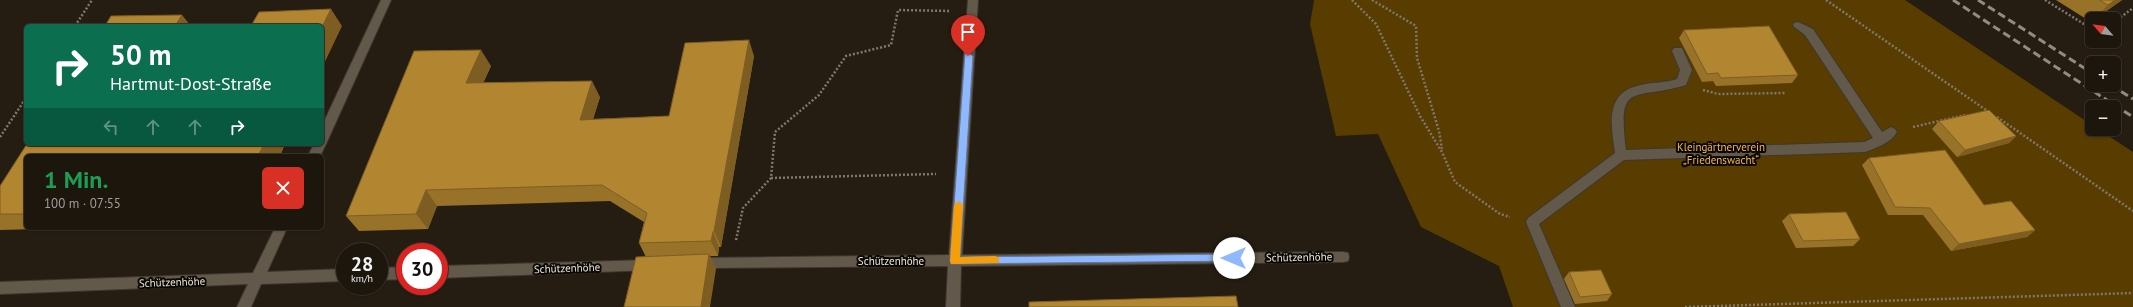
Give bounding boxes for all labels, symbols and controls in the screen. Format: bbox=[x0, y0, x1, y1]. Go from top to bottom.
north arrow bbox=[2085, 12, 2121, 48]
map controls bbox=[2085, 12, 2121, 136]
pin bbox=[951, 15, 985, 56]
icon: arrive bbox=[957, 21, 979, 43]
text: 50 m bbox=[110, 36, 171, 73]
icon: right bbox=[44, 40, 96, 92]
button: + bbox=[2085, 56, 2121, 92]
text: Hartmut-Dost-Straße bbox=[110, 72, 272, 95]
button: − bbox=[2085, 100, 2121, 136]
icon: left bbox=[100, 116, 122, 138]
icon: ahead bbox=[142, 116, 164, 138]
icon: ahead bbox=[184, 116, 206, 138]
icon: right bbox=[226, 116, 248, 138]
park label: Kleingärtnerverein „Friedenswacht“ bbox=[1677, 140, 1765, 167]
text: 1 Min. bbox=[44, 164, 108, 195]
button: close bbox=[262, 167, 304, 209]
text: 100 m · 07:55 bbox=[44, 195, 121, 212]
position arrow bbox=[1213, 237, 1255, 279]
speed limit sign: 30 bbox=[396, 243, 448, 295]
street label: Schützenhöhe bbox=[1266, 249, 1333, 265]
text: 28 bbox=[351, 251, 373, 277]
street label: Schützenhöhe bbox=[858, 254, 925, 268]
street label: Schützenhöhe bbox=[534, 260, 601, 276]
text: km/h bbox=[351, 272, 373, 285]
street label: Schützenhöhe bbox=[139, 274, 206, 290]

